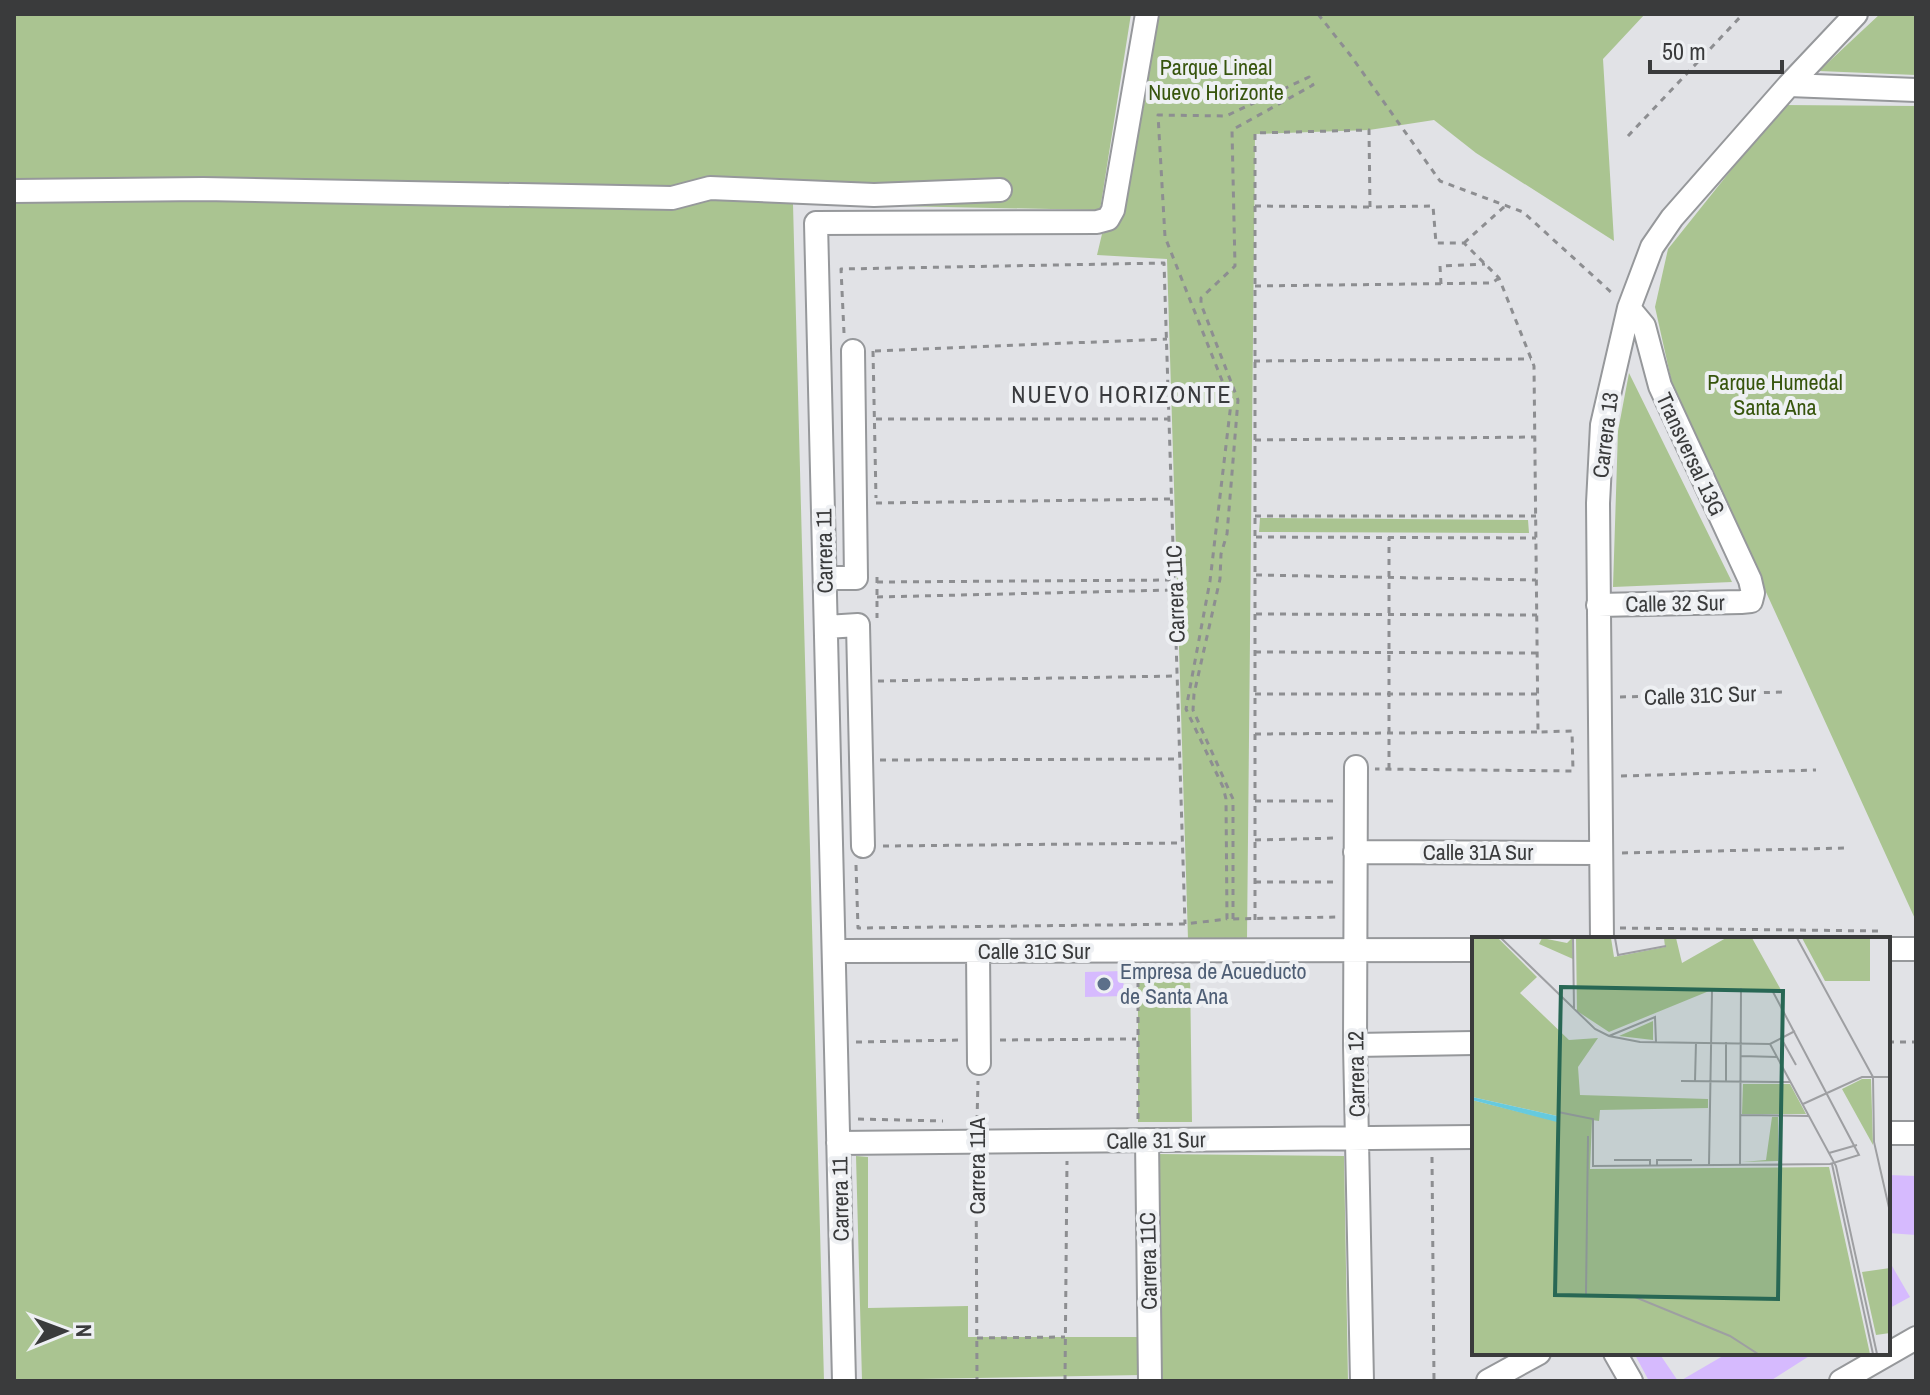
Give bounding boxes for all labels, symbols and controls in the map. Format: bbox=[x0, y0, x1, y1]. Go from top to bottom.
scale bar bbox=[1650, 24, 1782, 74]
text: 50 m bbox=[1662, 35, 1706, 67]
park label: Parque Lineal Nuevo Horizonte bbox=[1148, 52, 1284, 107]
park label: Parque Humedal Santa Ana bbox=[1707, 367, 1843, 422]
district label: NUEVO HORIZONTE bbox=[1011, 378, 1233, 410]
street label: Transversal 13G bbox=[1649, 388, 1733, 520]
street label: Carrera 13 bbox=[1585, 390, 1625, 480]
street label: Carrera 11 bbox=[808, 508, 840, 594]
street label: Carrera 11C bbox=[1158, 545, 1192, 643]
street label: Calle 32 Sur bbox=[1625, 587, 1725, 619]
street label: Calle 31C Sur bbox=[1643, 678, 1757, 712]
street label: Calle 31A Sur bbox=[1423, 837, 1533, 867]
street label: Calle 31C Sur bbox=[978, 936, 1090, 966]
inset map bbox=[1472, 937, 1890, 1355]
place label: Empresa de Acueducto de Santa Ana bbox=[1120, 956, 1307, 1011]
marker: Empresa de Acueducto de Santa Ana bbox=[1095, 975, 1113, 993]
street label: Carrera 12 bbox=[1340, 1031, 1372, 1117]
street label: Carrera 11A bbox=[962, 1117, 992, 1214]
street label: Calle 31 Sur bbox=[1106, 1124, 1206, 1156]
street label: Carrera 11 bbox=[824, 1156, 856, 1242]
street label: Carrera 11C bbox=[1132, 1212, 1164, 1310]
north arrow bbox=[24, 1291, 104, 1371]
text: N bbox=[69, 1324, 99, 1337]

